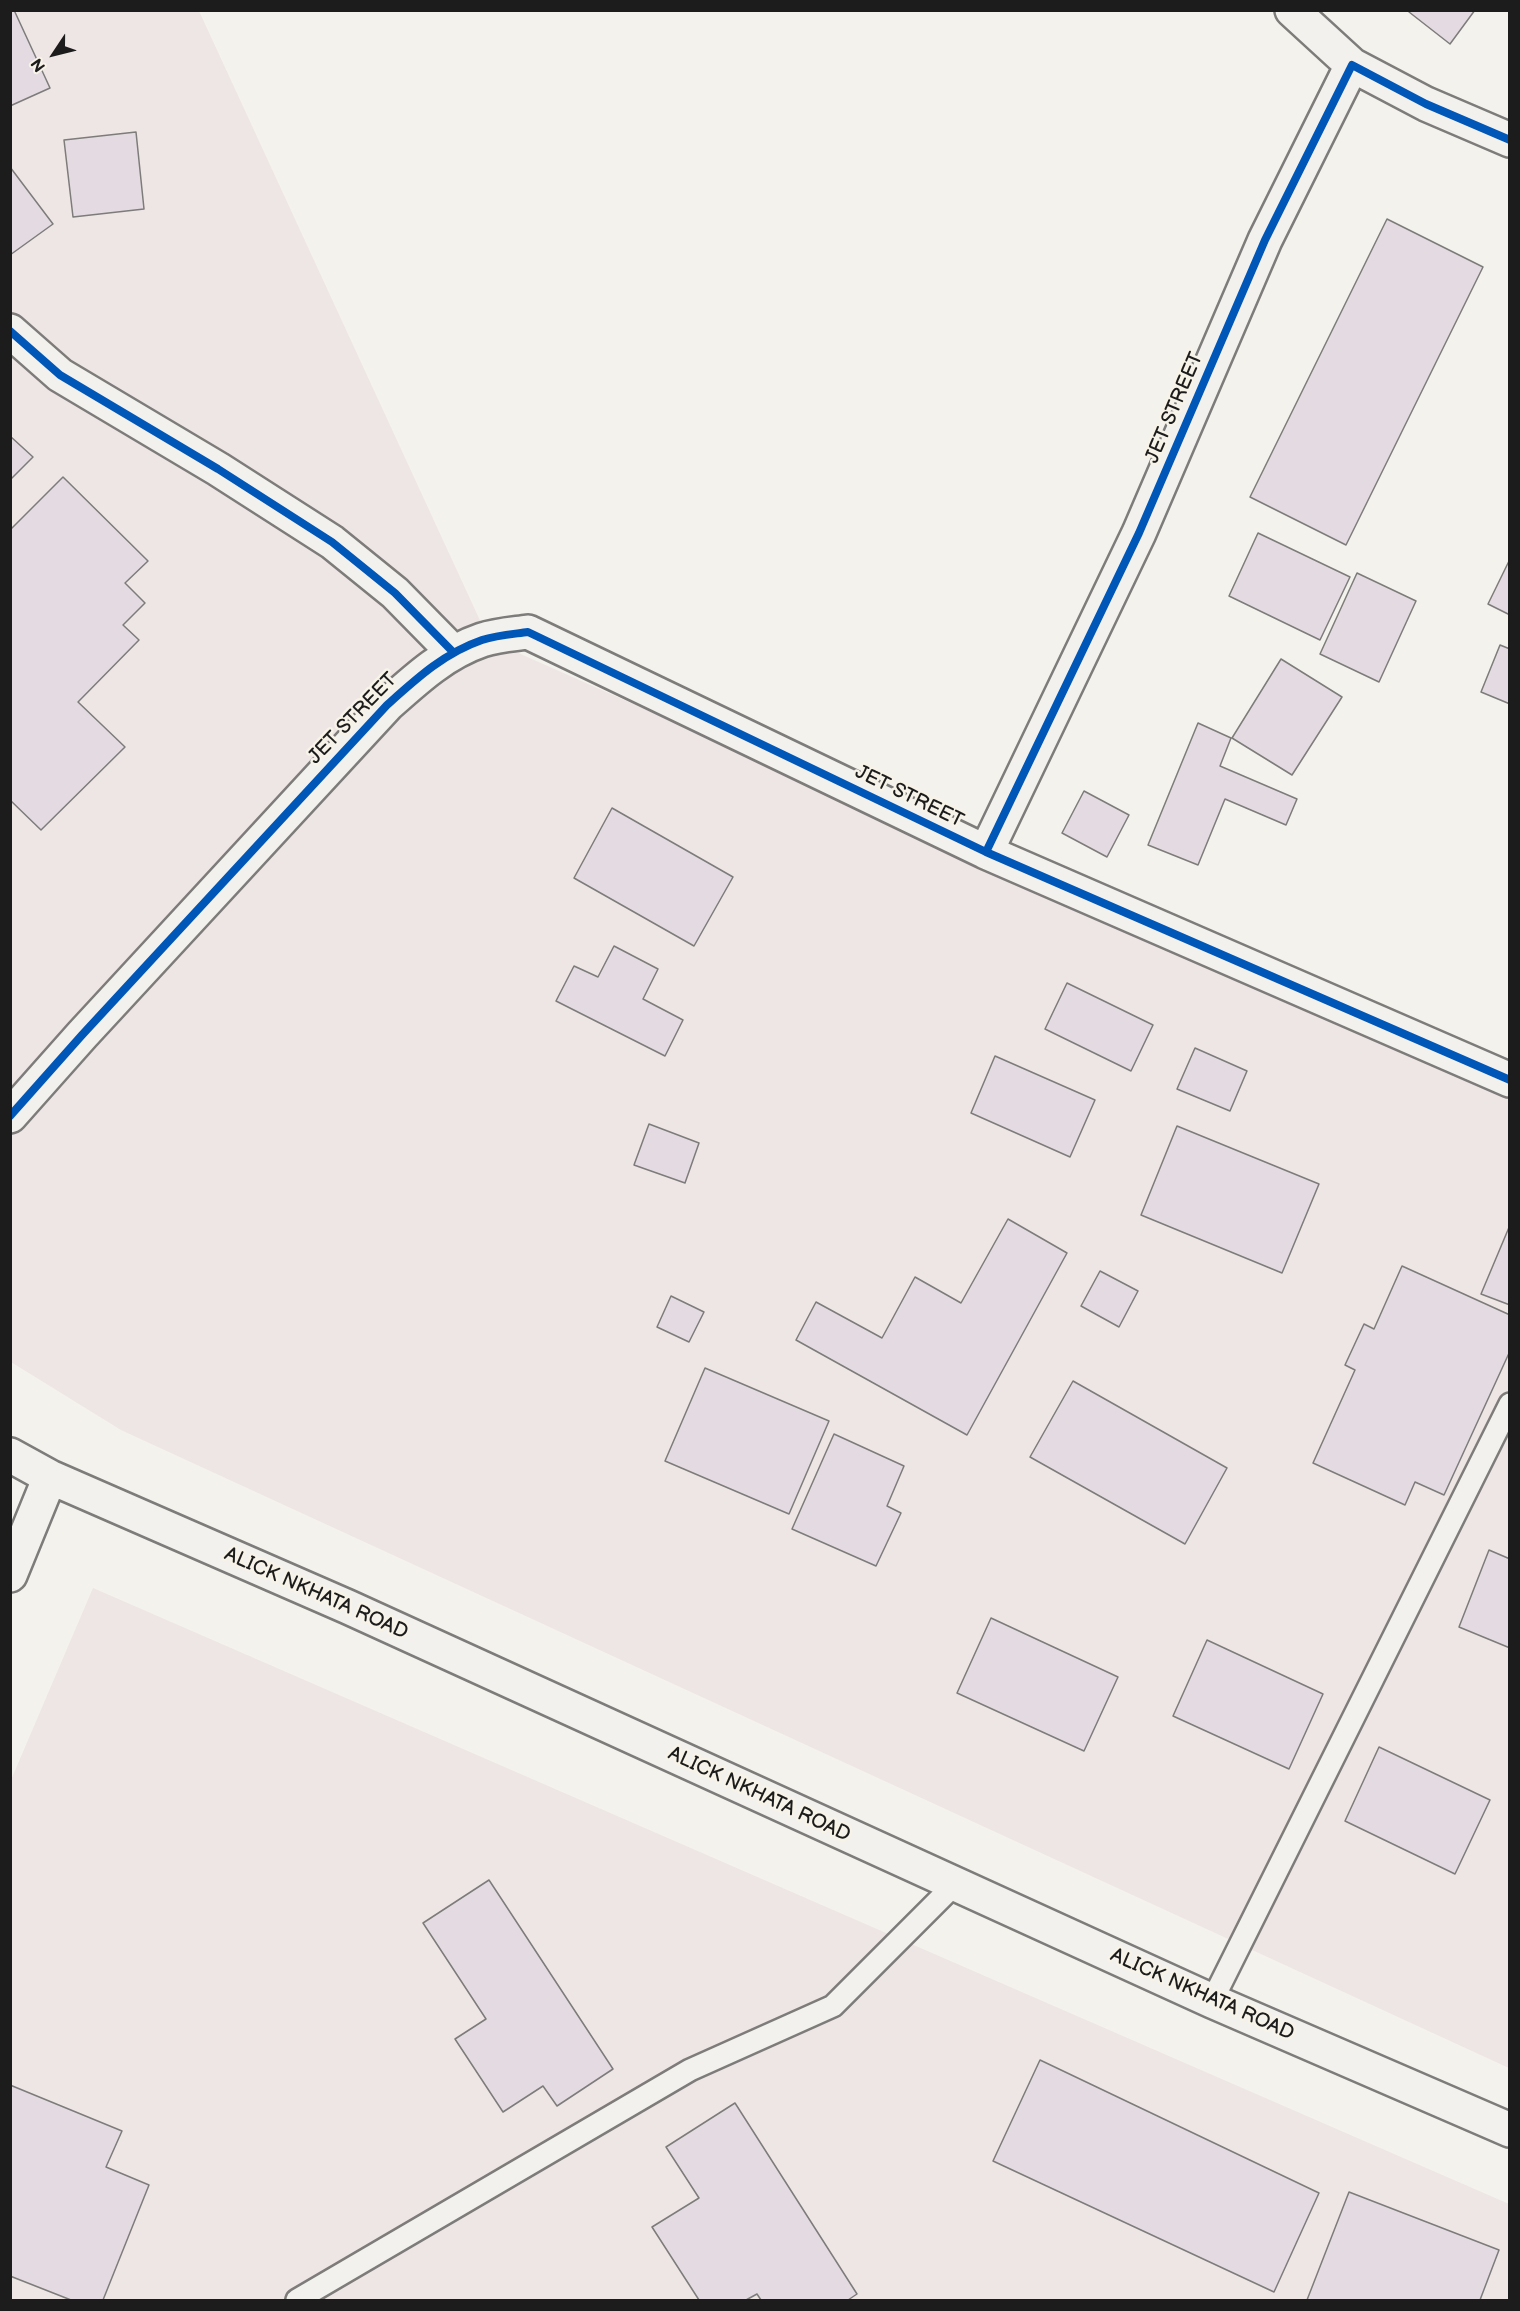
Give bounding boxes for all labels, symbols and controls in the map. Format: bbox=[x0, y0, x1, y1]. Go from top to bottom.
north arrow bbox=[24, 24, 84, 84]
text: N bbox=[28, 54, 50, 75]
street label: JET STREET bbox=[1141, 349, 1209, 467]
street label: JET STREET bbox=[303, 668, 403, 770]
street label: JET STREET bbox=[851, 760, 967, 834]
street label: ALICK NKHATA ROAD bbox=[220, 1543, 412, 1645]
street label: ALICK NKHATA ROAD bbox=[664, 1742, 854, 1848]
street label: ALICK NKHATA ROAD bbox=[1106, 1944, 1298, 2046]

